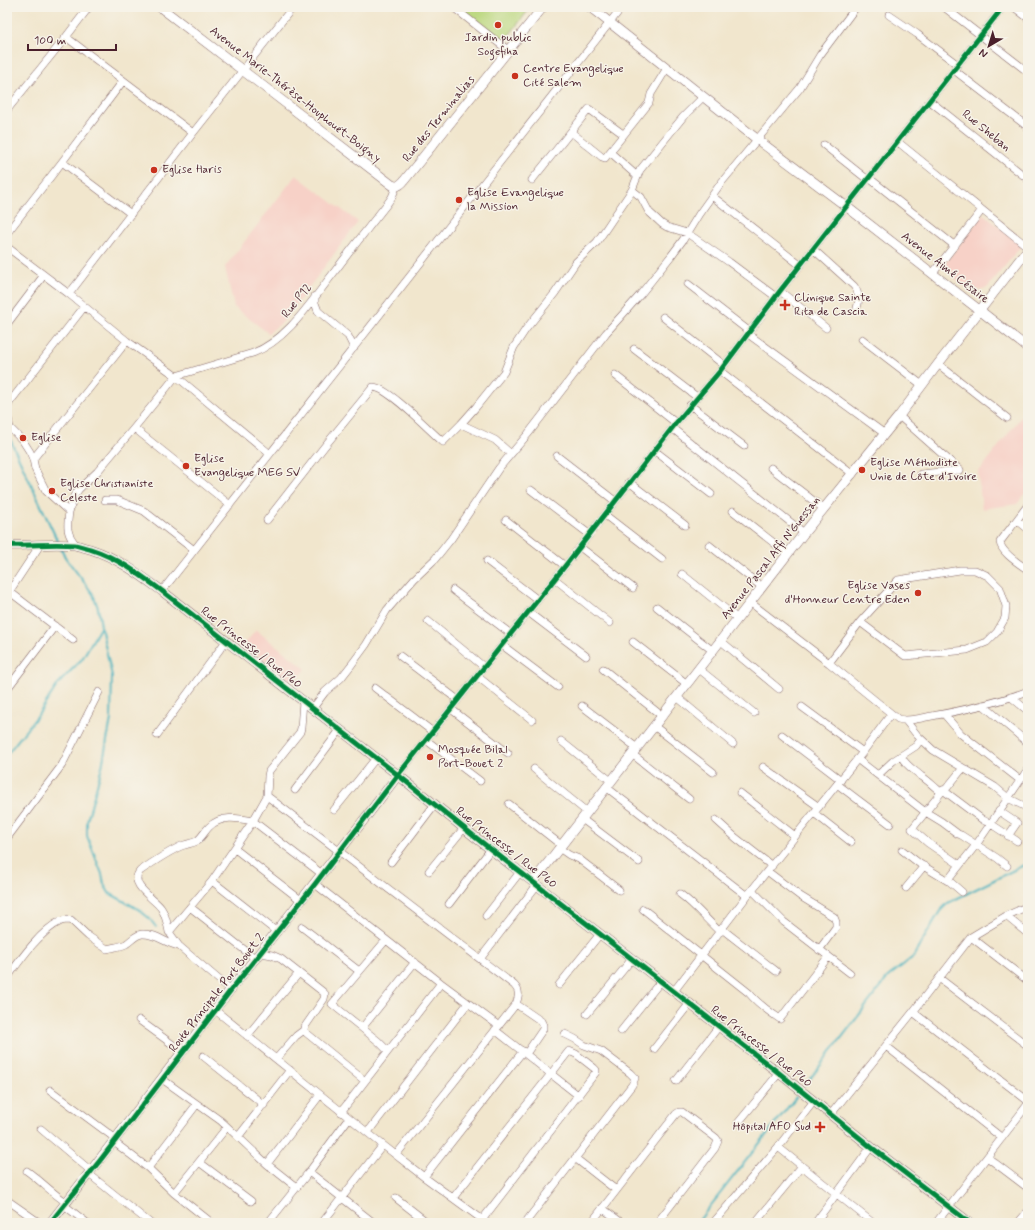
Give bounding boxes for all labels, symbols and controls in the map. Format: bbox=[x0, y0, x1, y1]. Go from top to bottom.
marker: Jardin public Sogefiha bbox=[493, 20, 503, 30]
street label: Avenue Marie-Thérèse-Houphouët-Boigny bbox=[206, 23, 384, 168]
scale bar bbox=[28, 26, 116, 52]
north arrow bbox=[969, 26, 1009, 66]
place label: Jardin public Sogefiha bbox=[465, 30, 532, 61]
text: 100 m bbox=[34, 33, 66, 49]
text: N bbox=[976, 45, 991, 61]
place label: Centre Evangelique Cité Salem bbox=[523, 61, 624, 91]
marker: Centre Evangelique Cité Salem bbox=[510, 71, 520, 81]
street label: Rue des Terminalias bbox=[399, 72, 479, 166]
street label: Rue Sheban bbox=[958, 106, 1014, 156]
place label: Eglise Haris bbox=[162, 162, 222, 178]
marker: Eglise Haris bbox=[149, 165, 159, 175]
place label: Eglise Evangelique la Mission bbox=[467, 185, 564, 215]
marker: Eglise Evangelique la Mission bbox=[454, 195, 464, 205]
street label: Avenue Aimé Césaire bbox=[898, 229, 993, 308]
street label: Rue P12 bbox=[278, 280, 316, 322]
place label: Clinique Sainte Rita de Cascia bbox=[794, 290, 872, 320]
marker: Clinique Sainte Rita de Cascia bbox=[779, 299, 791, 311]
place label: Eglise bbox=[31, 430, 62, 446]
marker: Eglise bbox=[18, 433, 28, 443]
place label: Eglise Evangelique MEG SV bbox=[194, 451, 301, 481]
place label: Eglise Méthodiste Unie de Côte d'Ivoire bbox=[870, 455, 977, 485]
marker: Eglise Evangelique MEG SV bbox=[181, 461, 191, 471]
marker: Eglise Méthodiste Unie de Côte d'Ivoire bbox=[857, 465, 867, 475]
place label: Eglise Christianiste Celeste bbox=[60, 476, 153, 506]
marker: Eglise Christianiste Celeste bbox=[47, 486, 57, 496]
street label: Avenue Pascal Affi N'Guessan bbox=[718, 493, 824, 623]
place label: Eglise Vases d'Honneur Centre Eden bbox=[785, 578, 911, 608]
marker: Eglise Vases d'Honneur Centre Eden bbox=[913, 588, 923, 598]
street label: Rue Princesse / Rue P60 bbox=[197, 603, 305, 693]
place label: Mosquée Bilal Port-Bouet 2 bbox=[438, 742, 507, 772]
marker: Mosquée Bilal Port-Bouet 2 bbox=[425, 752, 435, 762]
street label: Rue Princesse / Rue P60 bbox=[452, 803, 560, 893]
street label: Route Principale Port Bouet 2 bbox=[166, 930, 269, 1056]
street label: Rue Princesse / Rue P60 bbox=[707, 1002, 815, 1092]
place label: Hôpital AFO Sud bbox=[733, 1119, 811, 1135]
marker: Hôpital AFO Sud bbox=[814, 1121, 826, 1133]

